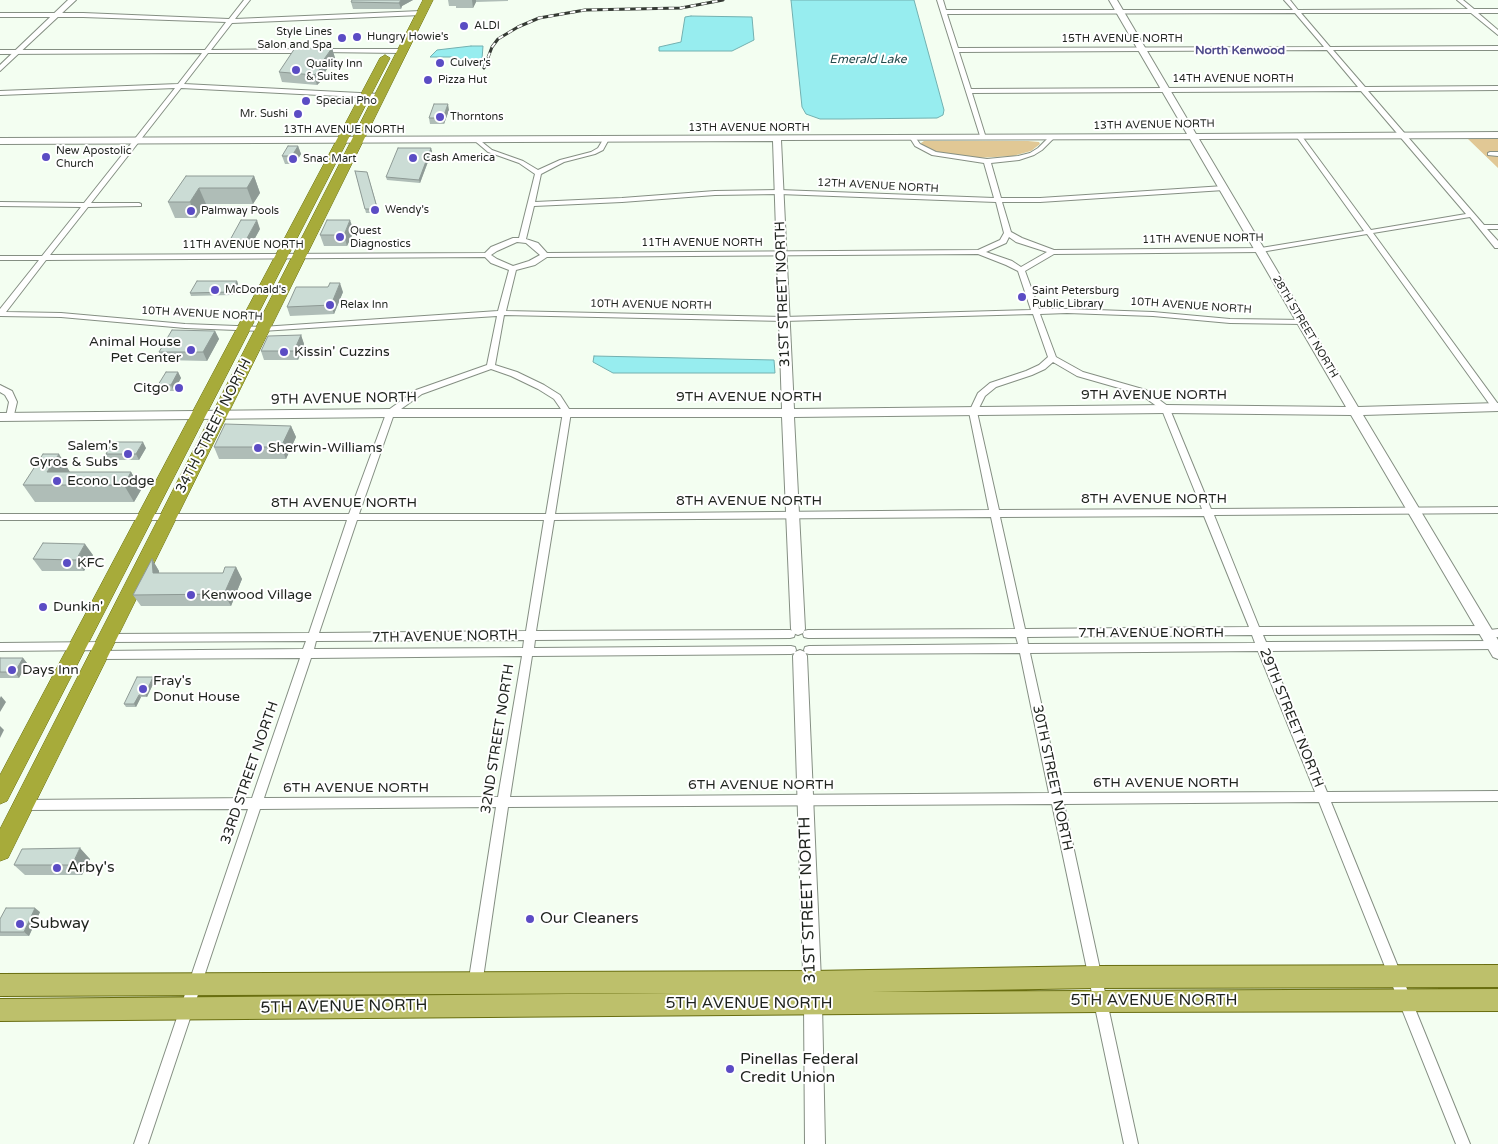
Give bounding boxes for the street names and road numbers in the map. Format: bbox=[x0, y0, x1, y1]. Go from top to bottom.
street label: 15TH AVENUE NORTH bbox=[1061, 32, 1183, 46]
street label: 14TH AVENUE NORTH bbox=[1172, 72, 1294, 86]
street label: 13TH AVENUE NORTH bbox=[1093, 117, 1215, 133]
street label: 13TH AVENUE NORTH bbox=[688, 121, 810, 135]
street label: 13TH AVENUE NORTH bbox=[283, 123, 405, 137]
street label: 12TH AVENUE NORTH bbox=[817, 176, 939, 196]
street label: 31ST STREET NORTH bbox=[772, 221, 794, 367]
street label: 11TH AVENUE NORTH bbox=[1142, 231, 1264, 247]
street label: 11TH AVENUE NORTH bbox=[641, 236, 763, 250]
street label: 11TH AVENUE NORTH bbox=[182, 238, 304, 252]
street label: 28TH STREET NORTH bbox=[1269, 274, 1341, 380]
street label: 10TH AVENUE NORTH bbox=[1130, 295, 1252, 317]
street label: 10TH AVENUE NORTH bbox=[590, 297, 712, 313]
street label: 10TH AVENUE NORTH bbox=[141, 304, 263, 324]
street label: 34TH STREET NORTH bbox=[173, 356, 255, 496]
street label: 9TH AVENUE NORTH bbox=[1081, 387, 1227, 403]
street label: 9TH AVENUE NORTH bbox=[271, 389, 417, 409]
street label: 9TH AVENUE NORTH bbox=[676, 389, 822, 405]
street label: 8TH AVENUE NORTH bbox=[1081, 491, 1227, 507]
street label: 8TH AVENUE NORTH bbox=[676, 493, 822, 509]
street label: 8TH AVENUE NORTH bbox=[271, 495, 417, 511]
street label: 7TH AVENUE NORTH bbox=[1078, 625, 1224, 641]
street label: 7TH AVENUE NORTH bbox=[372, 627, 518, 647]
street label: 29TH STREET NORTH bbox=[1255, 646, 1327, 790]
street label: 32ND STREET NORTH bbox=[478, 663, 518, 815]
street label: 33RD STREET NORTH bbox=[218, 699, 282, 847]
street label: 30TH STREET NORTH bbox=[1028, 704, 1076, 852]
street label: 6TH AVENUE NORTH bbox=[1093, 775, 1239, 791]
street label: 6TH AVENUE NORTH bbox=[688, 777, 834, 793]
street label: 6TH AVENUE NORTH bbox=[283, 780, 429, 796]
street label: 31ST STREET NORTH bbox=[795, 816, 821, 984]
street label: 5TH AVENUE NORTH bbox=[1071, 991, 1237, 1011]
street label: 5TH AVENUE NORTH bbox=[666, 994, 832, 1014]
street label: 5TH AVENUE NORTH bbox=[260, 996, 428, 1018]

